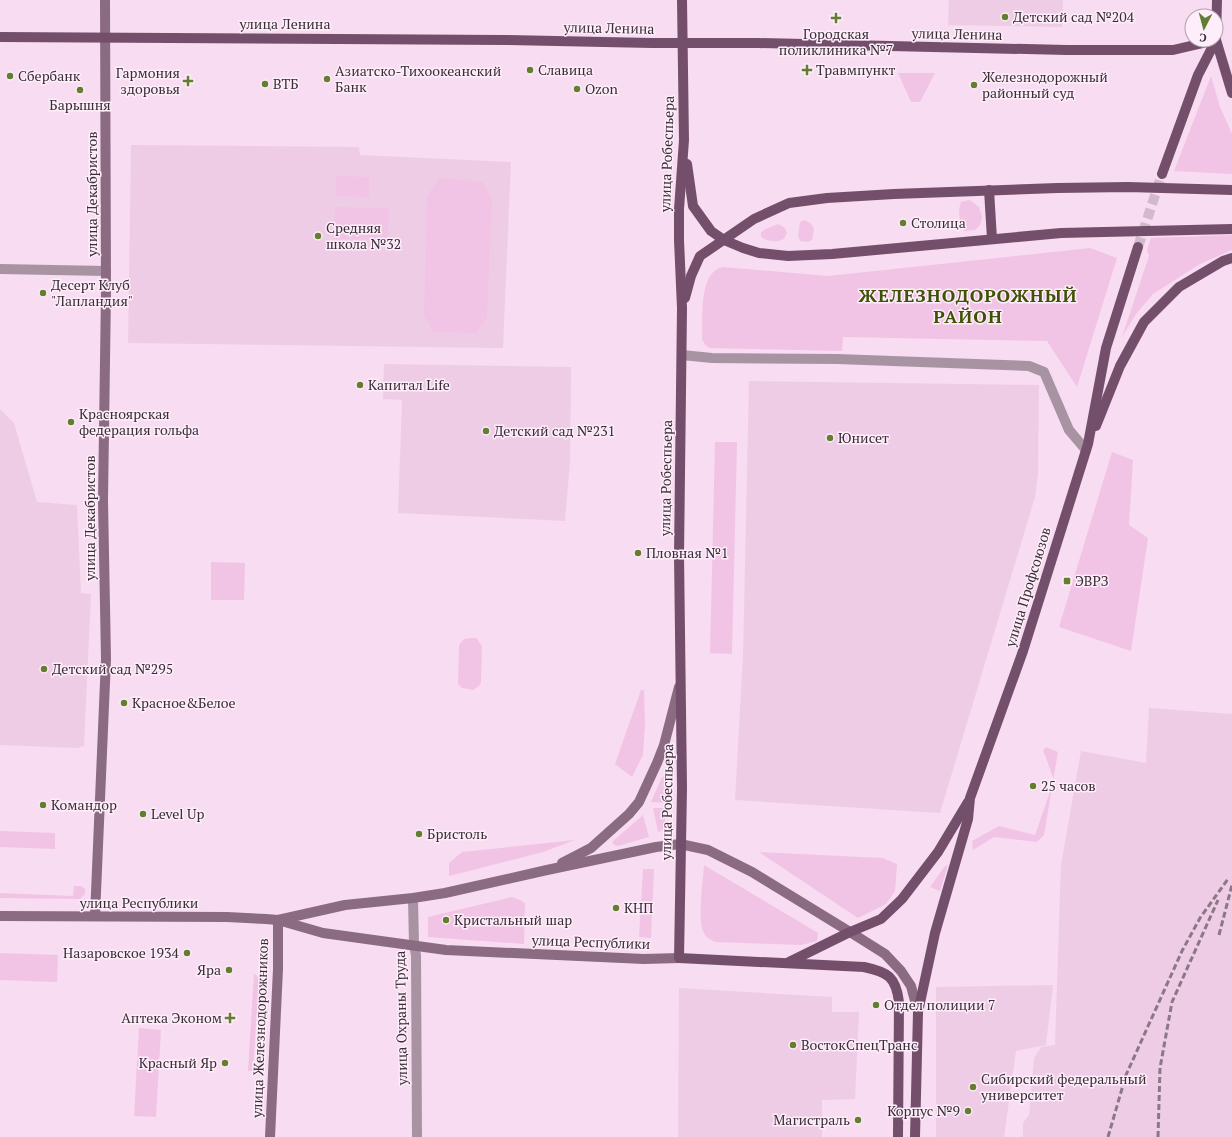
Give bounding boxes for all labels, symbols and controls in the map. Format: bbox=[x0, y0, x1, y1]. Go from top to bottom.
place label: Детский сад №204 bbox=[1013, 7, 1135, 26]
north arrow bbox=[1184, 8, 1224, 48]
marker: Городская поликлиника №7 bbox=[830, 12, 842, 24]
marker: Детский сад №204 bbox=[1000, 12, 1010, 22]
street label: улица Ленина bbox=[239, 14, 330, 33]
street label: улица Ленина bbox=[562, 17, 655, 38]
street label: улица Ленина bbox=[910, 23, 1003, 44]
place label: Городская поликлиника №7 bbox=[779, 24, 893, 59]
text: С bbox=[1199, 31, 1207, 45]
place label: Славица bbox=[538, 60, 593, 79]
place label: Травмпункт bbox=[816, 60, 896, 79]
place label: Азиатско-Тихоокеанский Банк bbox=[335, 61, 502, 96]
place label: Гармония здоровья bbox=[116, 63, 180, 98]
marker: Травмпункт bbox=[801, 64, 813, 76]
marker: Славица bbox=[525, 65, 535, 75]
place label: Сбербанк bbox=[18, 66, 81, 85]
place label: Железнодорожный районный суд bbox=[982, 67, 1108, 102]
marker: Сбербанк bbox=[5, 71, 15, 81]
place label: ВТБ bbox=[273, 74, 299, 93]
marker: Азиатско-Тихоокеанский Банк bbox=[322, 74, 332, 84]
marker: Гармония здоровья bbox=[183, 76, 193, 86]
marker: ВТБ bbox=[260, 79, 270, 89]
place label: Ozon bbox=[585, 79, 619, 98]
marker: Железнодорожный районный суд bbox=[969, 80, 979, 90]
marker: Ozon bbox=[572, 84, 582, 94]
marker: Барышня bbox=[75, 85, 85, 95]
place label: Барышня bbox=[49, 95, 111, 114]
street label: улица Робеспьера bbox=[655, 96, 678, 213]
street label: улица Декабристов bbox=[82, 131, 101, 258]
place label: Столица bbox=[911, 213, 966, 232]
place label: Средняя школа №32 bbox=[326, 218, 401, 253]
marker: Столица bbox=[898, 218, 908, 228]
marker: Средняя школа №32 bbox=[313, 231, 323, 241]
place label: Десерт Клуб "Лапландия" bbox=[51, 275, 133, 310]
district label: ЖЕЛЕЗНОДОРОЖНЫЙ РАЙОН bbox=[859, 283, 1077, 328]
marker: Десерт Клуб "Лапландия" bbox=[38, 288, 48, 298]
place label: Капитал Life bbox=[368, 375, 450, 394]
marker: Капитал Life bbox=[355, 380, 365, 390]
place label: Красноярская федерация гольфа bbox=[79, 404, 199, 439]
marker: Красноярская федерация гольфа bbox=[66, 417, 76, 427]
street label: улица Робеспьера bbox=[655, 420, 676, 537]
place label: Детский сад №231 bbox=[494, 421, 615, 440]
marker: Детский сад №231 bbox=[481, 426, 491, 436]
place label: Юнисет bbox=[838, 428, 889, 447]
marker: Юнисет bbox=[825, 433, 835, 443]
street label: улица Декабристов bbox=[80, 455, 99, 582]
street label: улица Профсоюзов bbox=[1000, 524, 1055, 650]
place label: Пловная №1 bbox=[646, 543, 729, 562]
marker: Пловная №1 bbox=[633, 548, 643, 558]
place label: ЭВРЗ bbox=[1075, 571, 1109, 590]
marker: ЭВРЗ bbox=[1062, 576, 1072, 586]
place label: Детский сад №295 bbox=[52, 659, 173, 678]
marker: Детский сад №295 bbox=[39, 664, 49, 674]
place label: Красное&Белое bbox=[132, 693, 236, 712]
marker: Красное&Белое bbox=[119, 698, 129, 708]
street label: улица Робеспьера bbox=[656, 744, 677, 861]
place label: 25 часов bbox=[1041, 776, 1096, 795]
marker: 25 часов bbox=[1028, 781, 1038, 791]
place label: Командор bbox=[51, 795, 117, 814]
marker: Командор bbox=[38, 800, 48, 810]
place label: Level Up bbox=[151, 804, 204, 823]
marker: Level Up bbox=[138, 809, 148, 819]
place label: Бристоль bbox=[427, 824, 487, 843]
marker: Бристоль bbox=[414, 829, 424, 839]
street label: улица Республики bbox=[79, 893, 199, 912]
place label: КНП bbox=[624, 898, 653, 917]
marker: КНП bbox=[611, 903, 621, 913]
place label: Кристальный шар bbox=[454, 910, 572, 929]
marker: Кристальный шар bbox=[441, 915, 451, 925]
street label: улица Республики bbox=[530, 930, 651, 953]
street label: улица Железнодорожников bbox=[247, 938, 272, 1119]
place label: Назаровское 1934 bbox=[63, 943, 180, 962]
marker: Назаровское 1934 bbox=[182, 948, 192, 958]
street label: улица Охраны Труда bbox=[390, 951, 411, 1086]
place label: Яра bbox=[197, 960, 221, 979]
marker: Яра bbox=[224, 965, 234, 975]
place label: Отдел полиции 7 bbox=[884, 995, 995, 1014]
marker: Отдел полиции 7 bbox=[871, 1000, 881, 1010]
place label: Аптека Эконом bbox=[121, 1008, 222, 1027]
marker: Аптека Эконом bbox=[225, 1013, 235, 1023]
place label: ВостокСпецТранс bbox=[801, 1035, 917, 1054]
marker: ВостокСпецТранс bbox=[788, 1040, 798, 1050]
place label: Красный Яр bbox=[139, 1053, 217, 1072]
marker: Красный Яр bbox=[220, 1058, 230, 1068]
place label: Сибирский федеральный университет bbox=[980, 1069, 1147, 1104]
marker: Сибирский федеральный университет bbox=[968, 1082, 978, 1092]
place label: Корпус №9 bbox=[887, 1101, 960, 1120]
marker: Корпус №9 bbox=[963, 1106, 973, 1116]
place label: Магистраль bbox=[773, 1110, 850, 1129]
marker: Магистраль bbox=[853, 1115, 863, 1125]

